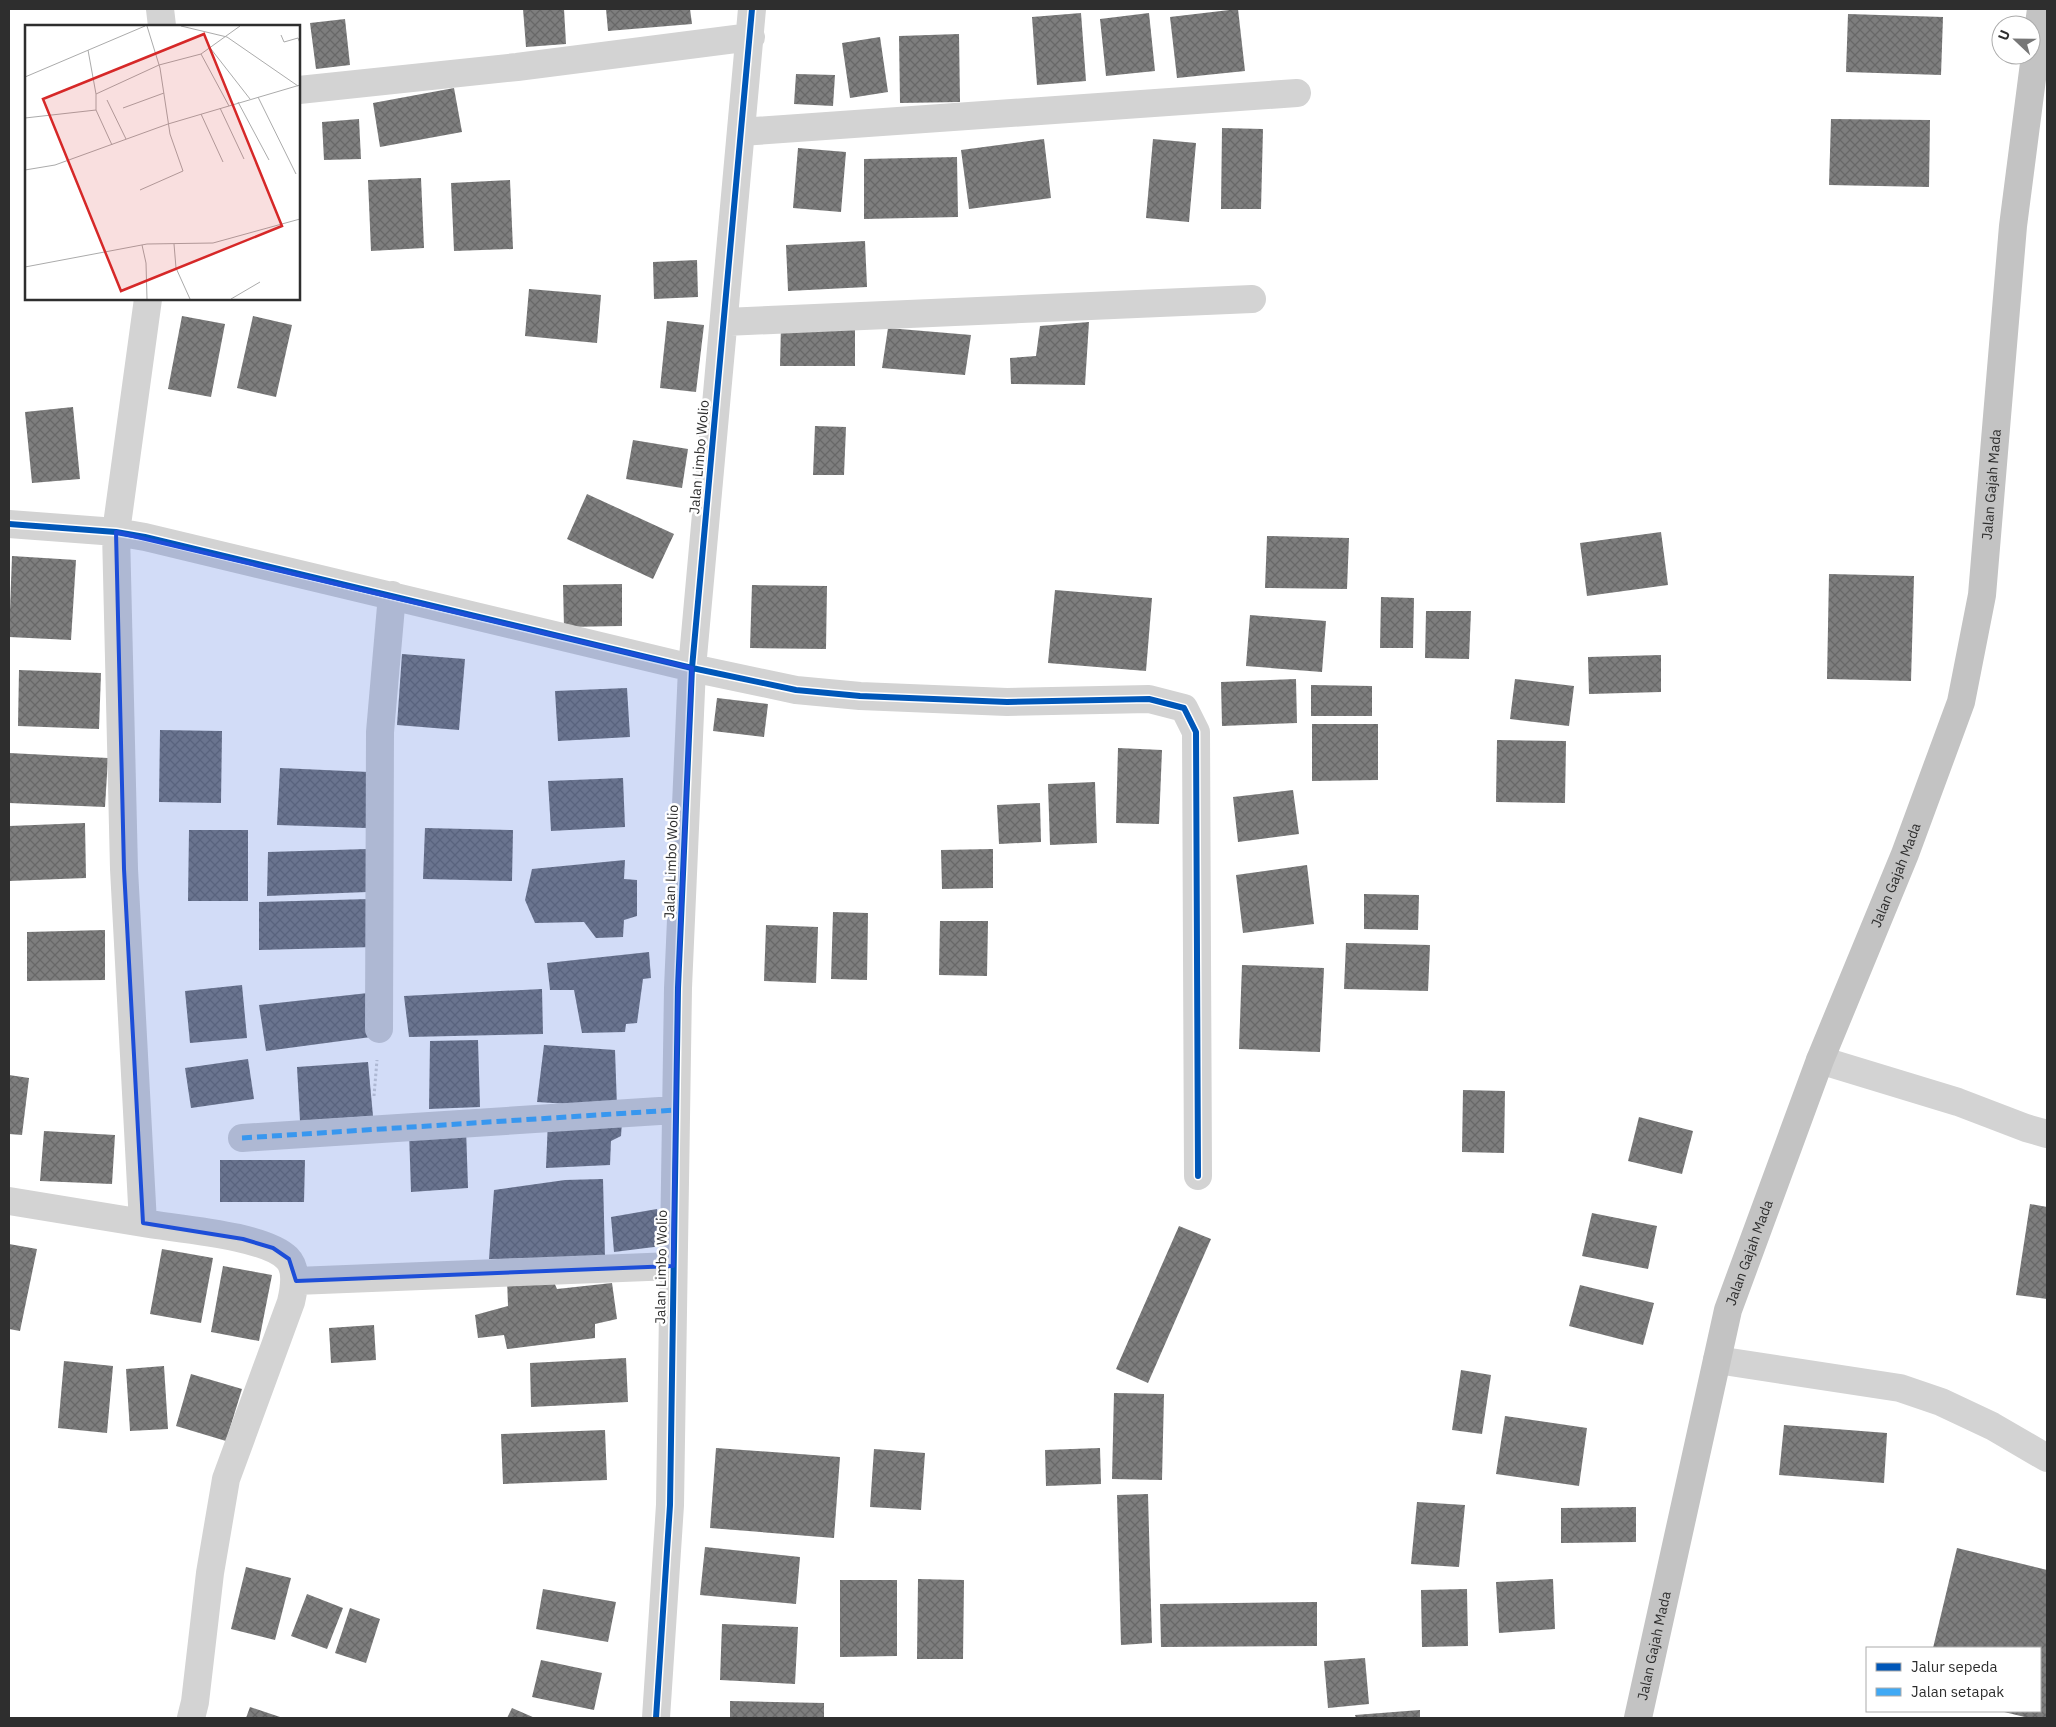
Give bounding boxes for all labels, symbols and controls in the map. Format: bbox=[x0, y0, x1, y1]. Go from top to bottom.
north arrow bbox=[1991, 15, 2041, 65]
inset map bbox=[25, 25, 300, 300]
text: U bbox=[1994, 27, 2014, 43]
street label: Jalan Limbo Wolio bbox=[685, 399, 713, 515]
street label: Jalan Gajah Mada bbox=[1978, 428, 2005, 541]
street label: Jalan Limbo Wolio bbox=[660, 804, 682, 919]
street label: Jalan Gajah Mada bbox=[1867, 820, 1925, 930]
street label: Jalan Gajah Mada bbox=[1721, 1197, 1777, 1308]
street label: Jalan Limbo Wolio bbox=[651, 1209, 671, 1324]
street label: Jalan Gajah Mada bbox=[1633, 1589, 1675, 1702]
legend bbox=[1866, 1647, 2041, 1712]
text: Jalur sepeda bbox=[1911, 1657, 1998, 1676]
text: Jalan setapak bbox=[1911, 1682, 2004, 1701]

